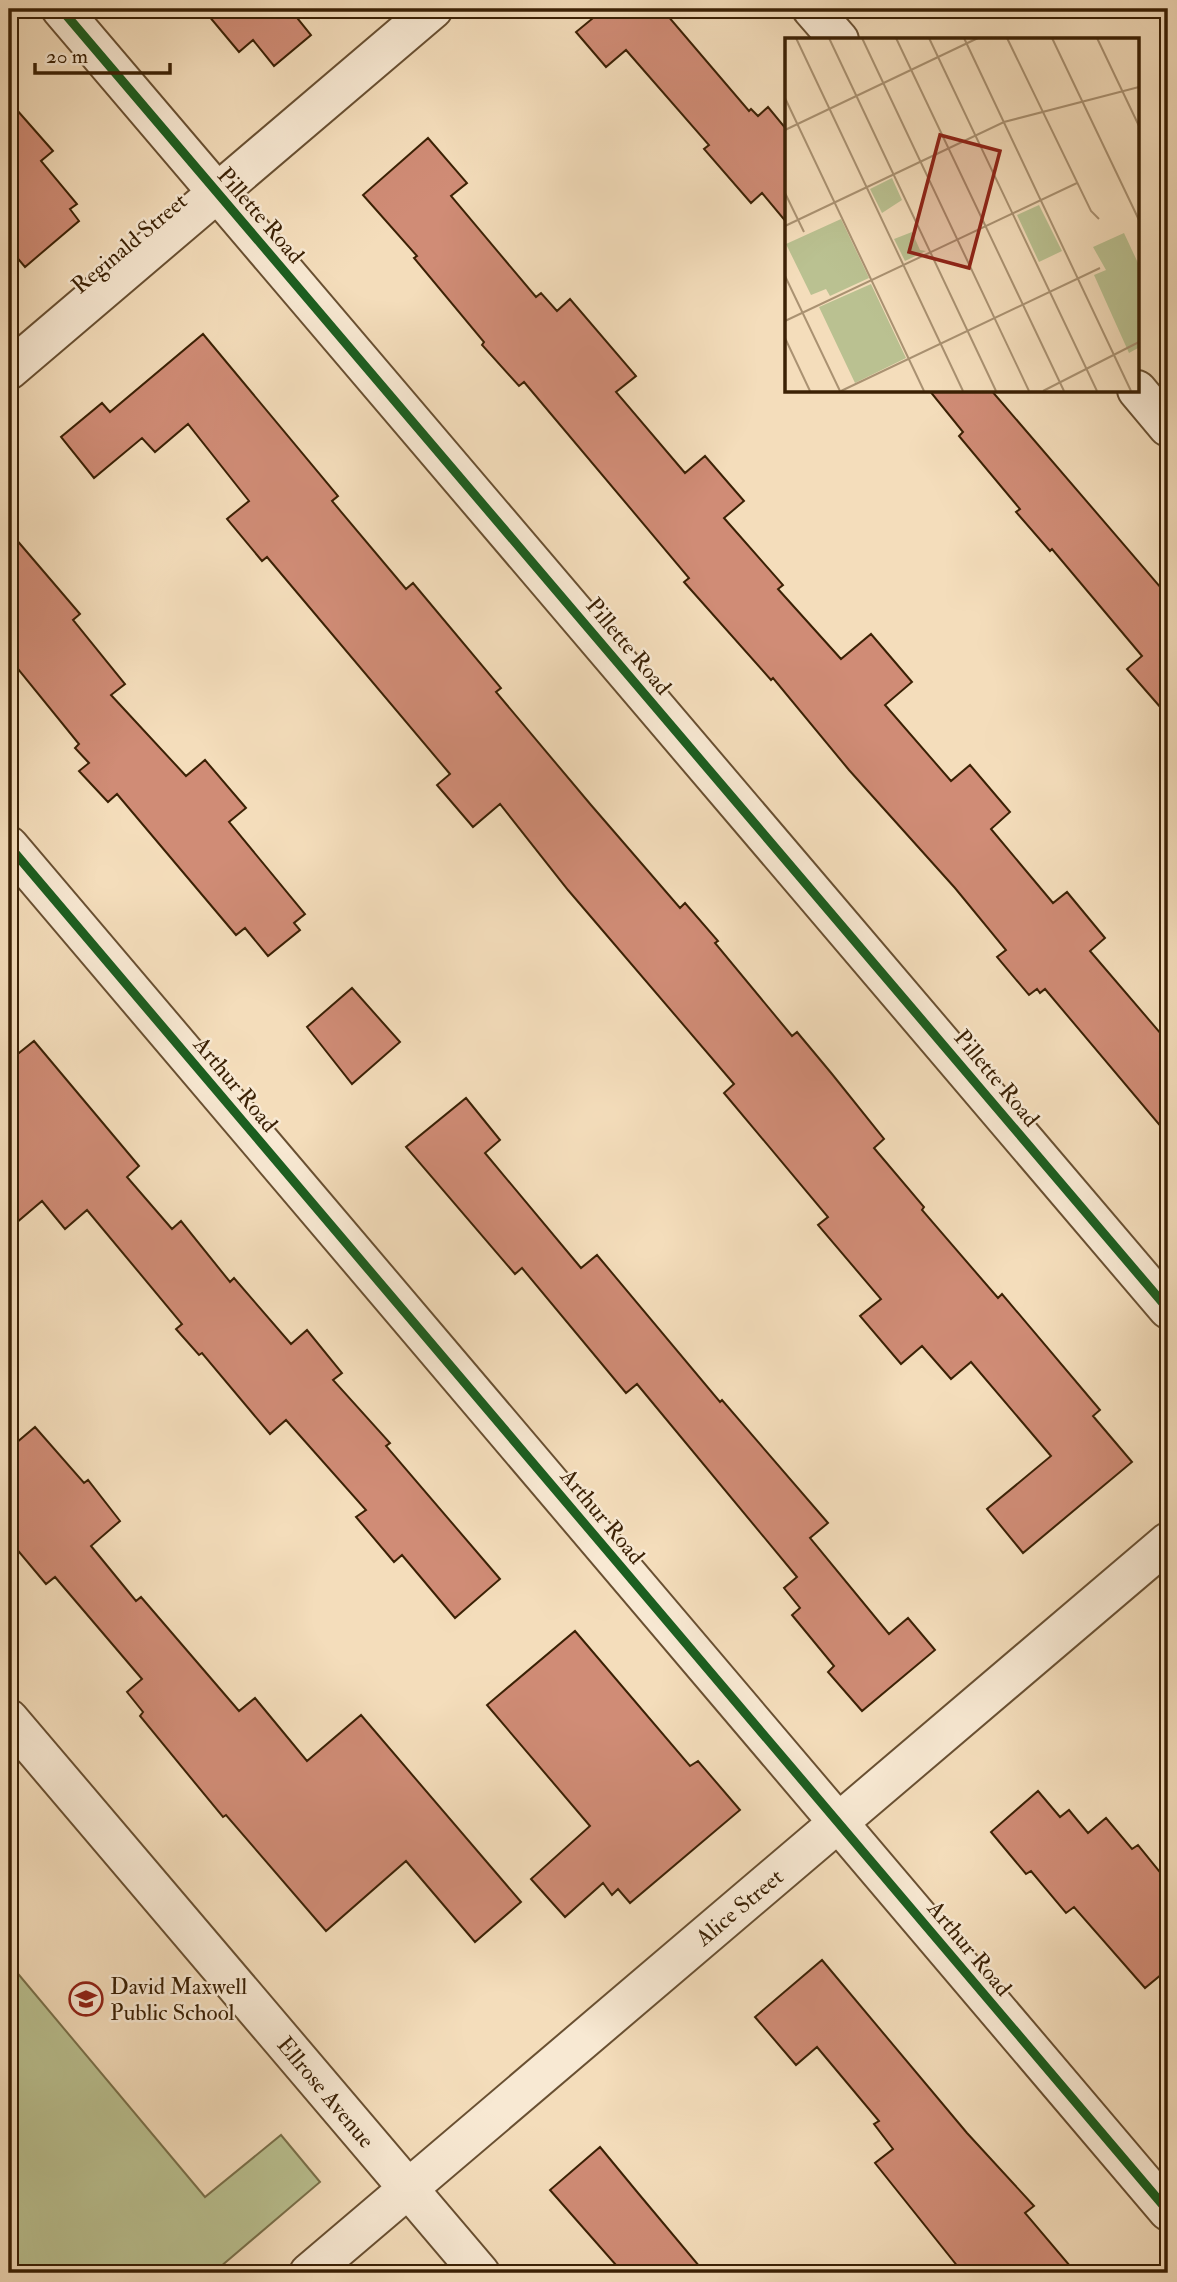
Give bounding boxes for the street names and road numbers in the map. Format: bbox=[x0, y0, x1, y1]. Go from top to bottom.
street label: Pillette Road bbox=[211, 161, 310, 269]
street label: Reginald Street bbox=[66, 187, 193, 300]
street label: Pillette Road bbox=[580, 592, 678, 701]
street label: Pillette Road bbox=[948, 1024, 1046, 1133]
street label: Arthur Road bbox=[187, 1030, 284, 1138]
street label: Arthur Road bbox=[554, 1462, 651, 1570]
street label: Alice Street bbox=[689, 1862, 789, 1953]
street label: Arthur Road bbox=[921, 1894, 1018, 2002]
street label: Ellrose Avenue bbox=[271, 2031, 381, 2154]

